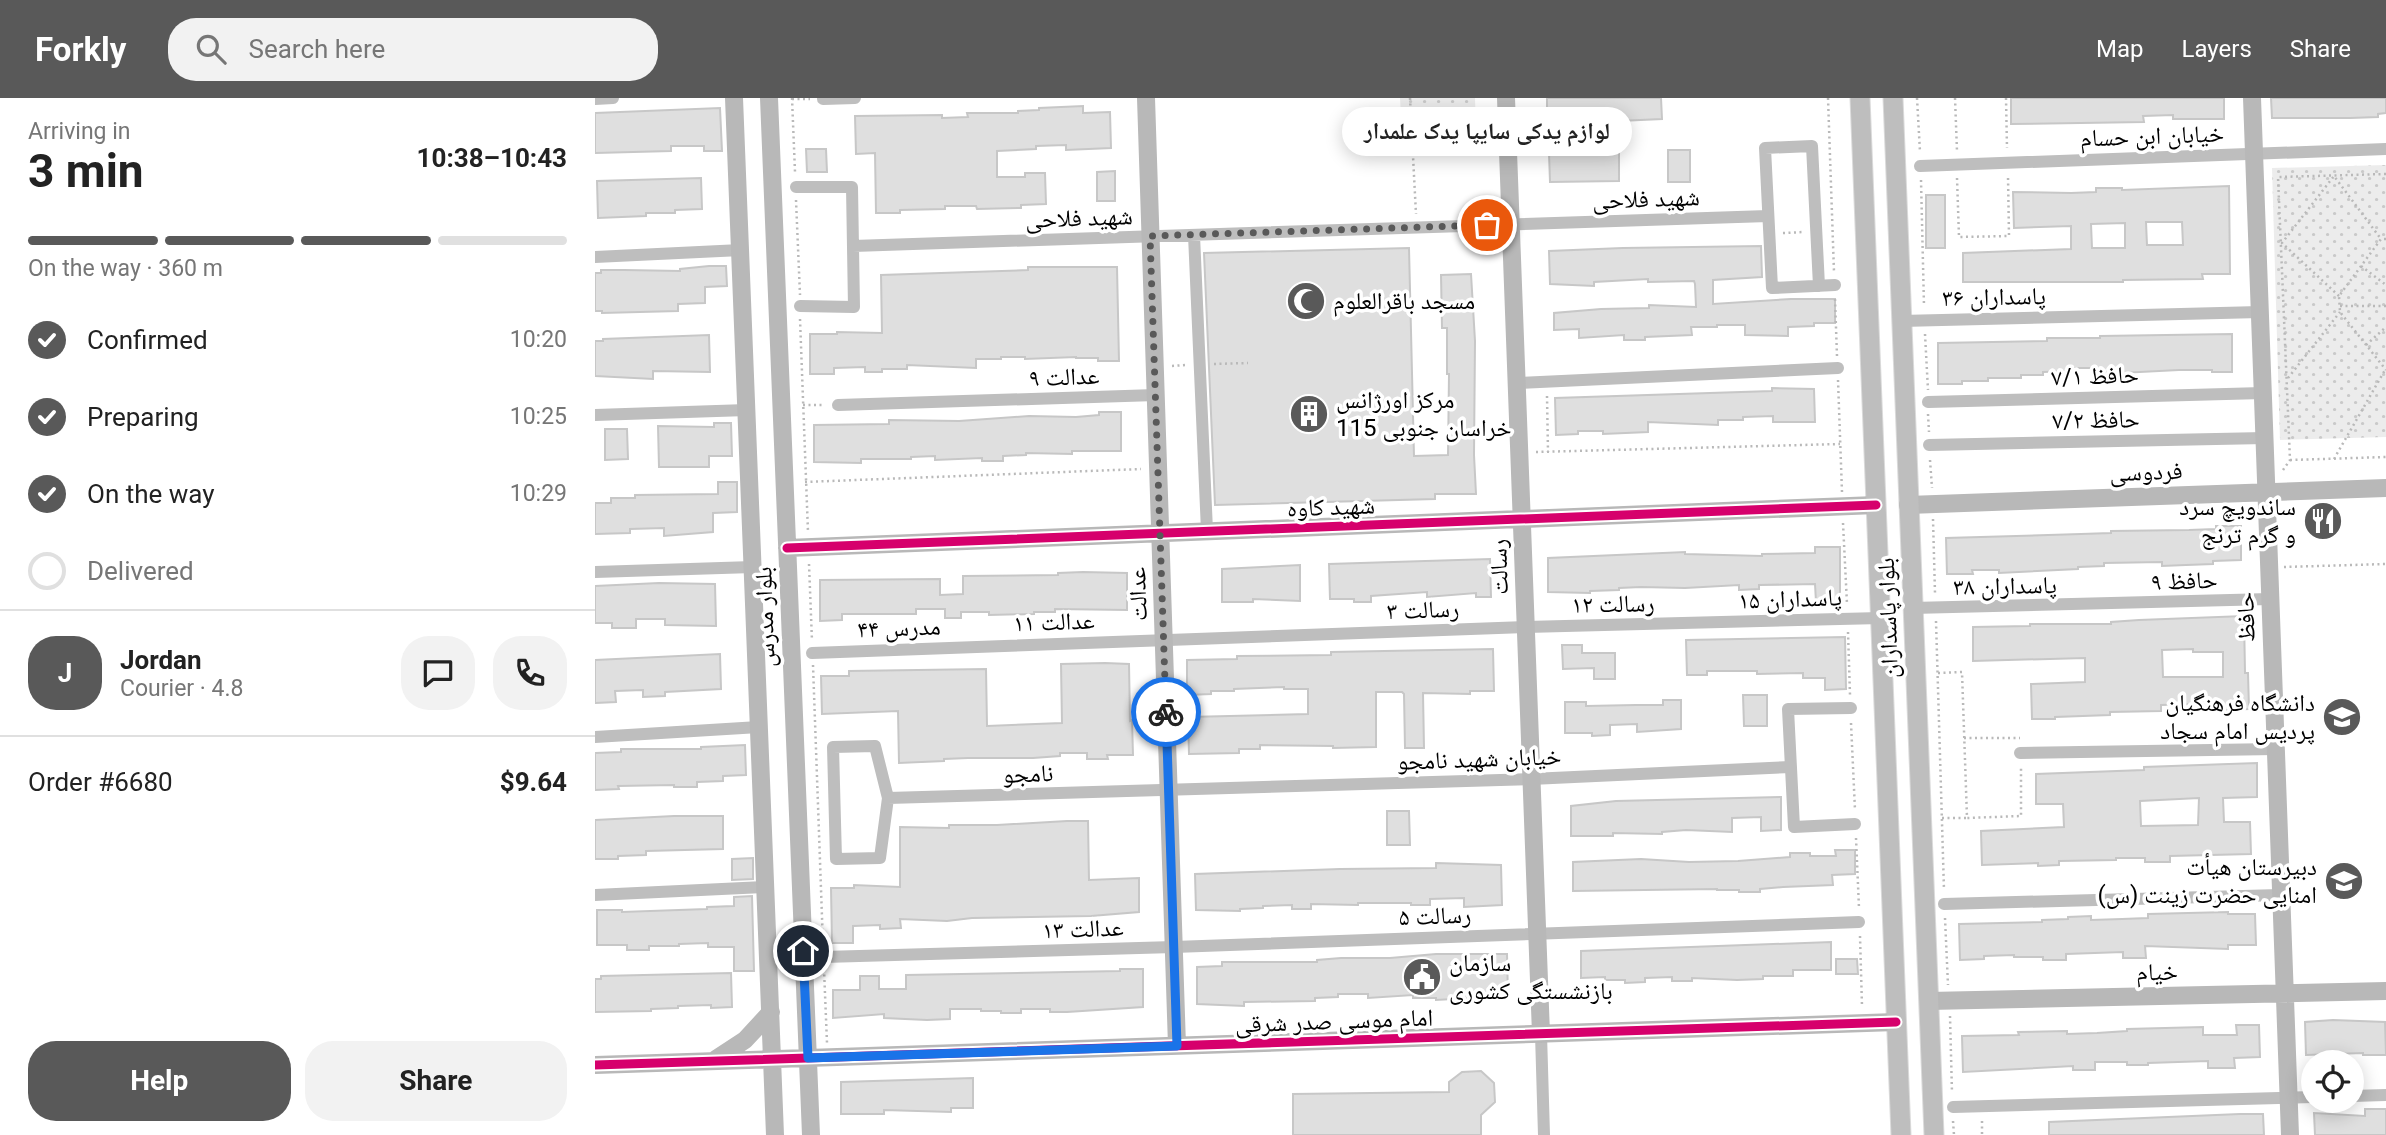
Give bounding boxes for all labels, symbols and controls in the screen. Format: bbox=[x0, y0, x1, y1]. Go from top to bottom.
search box bbox=[168, 18, 658, 81]
text: Forkly bbox=[35, 30, 126, 69]
icon: search bbox=[192, 30, 230, 68]
text: Search here bbox=[248, 34, 385, 64]
text: Map bbox=[2096, 35, 2144, 63]
text: Layers bbox=[2182, 35, 2252, 63]
text: Share bbox=[2290, 35, 2351, 63]
callout: لوازم یدکی سایپا یدک علمدار bbox=[1342, 106, 1632, 155]
text: Arriving in bbox=[28, 118, 131, 145]
text: لوازم یدکی سایپا یدک علمدار bbox=[1364, 118, 1610, 145]
street label: خیابان ابن حسام bbox=[2080, 119, 2224, 155]
text: 10:38–10:43 bbox=[417, 143, 567, 173]
text: 3 min bbox=[28, 144, 144, 198]
street label: شهید فلاحی bbox=[1592, 183, 1700, 215]
pin bbox=[1457, 195, 1517, 255]
street label: شهید فلاحی bbox=[1025, 202, 1133, 234]
icon: bag bbox=[1468, 206, 1506, 244]
text: On the way · 360 m bbox=[28, 255, 223, 282]
mosque icon: مسجد باقرالعلوم bbox=[1285, 280, 1327, 322]
street label: پاسداران ۳۶ bbox=[1942, 282, 2046, 312]
place label: مسجد باقرالعلوم bbox=[1333, 287, 1475, 317]
icon: check bbox=[28, 321, 66, 359]
text: Confirmed bbox=[87, 325, 208, 355]
text: 10:20 bbox=[510, 326, 567, 353]
street label: حافظ ۷/۱ bbox=[2051, 360, 2139, 392]
street label: عدالت ۹ bbox=[1028, 362, 1100, 392]
place label: مرکز اورژانس 115 خراسان جنوبی bbox=[1336, 386, 1512, 442]
building icon: مرکز اورژانس 115 خراسان جنوبی bbox=[1288, 393, 1330, 435]
icon: check bbox=[28, 398, 66, 436]
text: Preparing bbox=[87, 402, 199, 432]
text: 10:25 bbox=[510, 403, 567, 430]
street label: حافظ ۷/۲ bbox=[2052, 405, 2140, 435]
street label: فردوسی bbox=[2109, 457, 2183, 487]
icon: check bbox=[28, 475, 66, 513]
text: On the way bbox=[87, 479, 215, 509]
text: 10:29 bbox=[510, 480, 567, 507]
street label: شهید کاوه bbox=[1287, 491, 1375, 523]
place label: ساندویچ سرد و گرم ترنج bbox=[2179, 493, 2296, 551]
restaurant icon: ساندویچ سرد و گرم ترنج bbox=[2302, 500, 2344, 542]
street label: رسالت bbox=[1484, 539, 1514, 595]
text: Delivered bbox=[87, 556, 194, 586]
street label: بلوار پاسداران bbox=[1872, 557, 1904, 679]
street label: بلوار مدرس bbox=[749, 566, 781, 668]
street label: حافظ ۹ bbox=[2150, 566, 2218, 596]
street label: عدالت bbox=[1123, 567, 1153, 621]
street label: پاسداران ۳۸ bbox=[1953, 571, 2057, 601]
street label: پاسداران ۱۵ bbox=[1738, 583, 1842, 615]
street label: رسالت ۱۲ bbox=[1571, 589, 1655, 619]
street label: حافظ bbox=[2231, 592, 2261, 642]
street label: رسالت ۳ bbox=[1386, 595, 1460, 625]
street label: عدالت ۱۱ bbox=[1013, 607, 1095, 637]
street label: مدرس ۴۴ bbox=[857, 613, 941, 643]
button: chat bbox=[401, 636, 475, 710]
button: phone bbox=[493, 636, 567, 710]
text: Jordan bbox=[120, 645, 202, 675]
text: J bbox=[58, 658, 72, 688]
text: Courier · 4.8 bbox=[120, 675, 243, 702]
courier bbox=[1131, 677, 1201, 747]
place label: دانشگاه فرهنگیان پردیس امام سجاد bbox=[2160, 689, 2315, 747]
icon: bike bbox=[1147, 693, 1185, 731]
school or university icon: دانشگاه فرهنگیان پردیس امام سجاد bbox=[2321, 696, 2363, 738]
street label: خیابان شهید نامجو bbox=[1396, 742, 1562, 776]
street label: نامجو bbox=[1002, 759, 1054, 789]
text: Order #6680 bbox=[28, 767, 173, 797]
text: $9.64 bbox=[500, 767, 567, 797]
place label: دبیرستان هیأت امنایی حضرت زینت (س) bbox=[2098, 853, 2317, 909]
school or university icon: دبیرستان هیأت امنایی حضرت زینت (س) bbox=[2323, 860, 2365, 902]
street label: رسالت ۵ bbox=[1398, 901, 1472, 931]
street label: عدالت ۱۳ bbox=[1042, 914, 1124, 944]
pin bbox=[773, 921, 833, 981]
icon: home bbox=[784, 932, 822, 970]
place label: سازمان بازنشستگی کشوری bbox=[1449, 949, 1613, 1005]
public building icon: سازمان بازنشستگی کشوری bbox=[1401, 956, 1443, 998]
street label: خیام bbox=[2136, 958, 2178, 988]
street label: امام موسی صدر شرقی bbox=[1234, 1004, 1434, 1040]
button: Help bbox=[28, 1041, 291, 1121]
button: Share bbox=[305, 1041, 567, 1121]
map controls bbox=[2301, 1050, 2364, 1113]
button: locate bbox=[2301, 1050, 2364, 1113]

